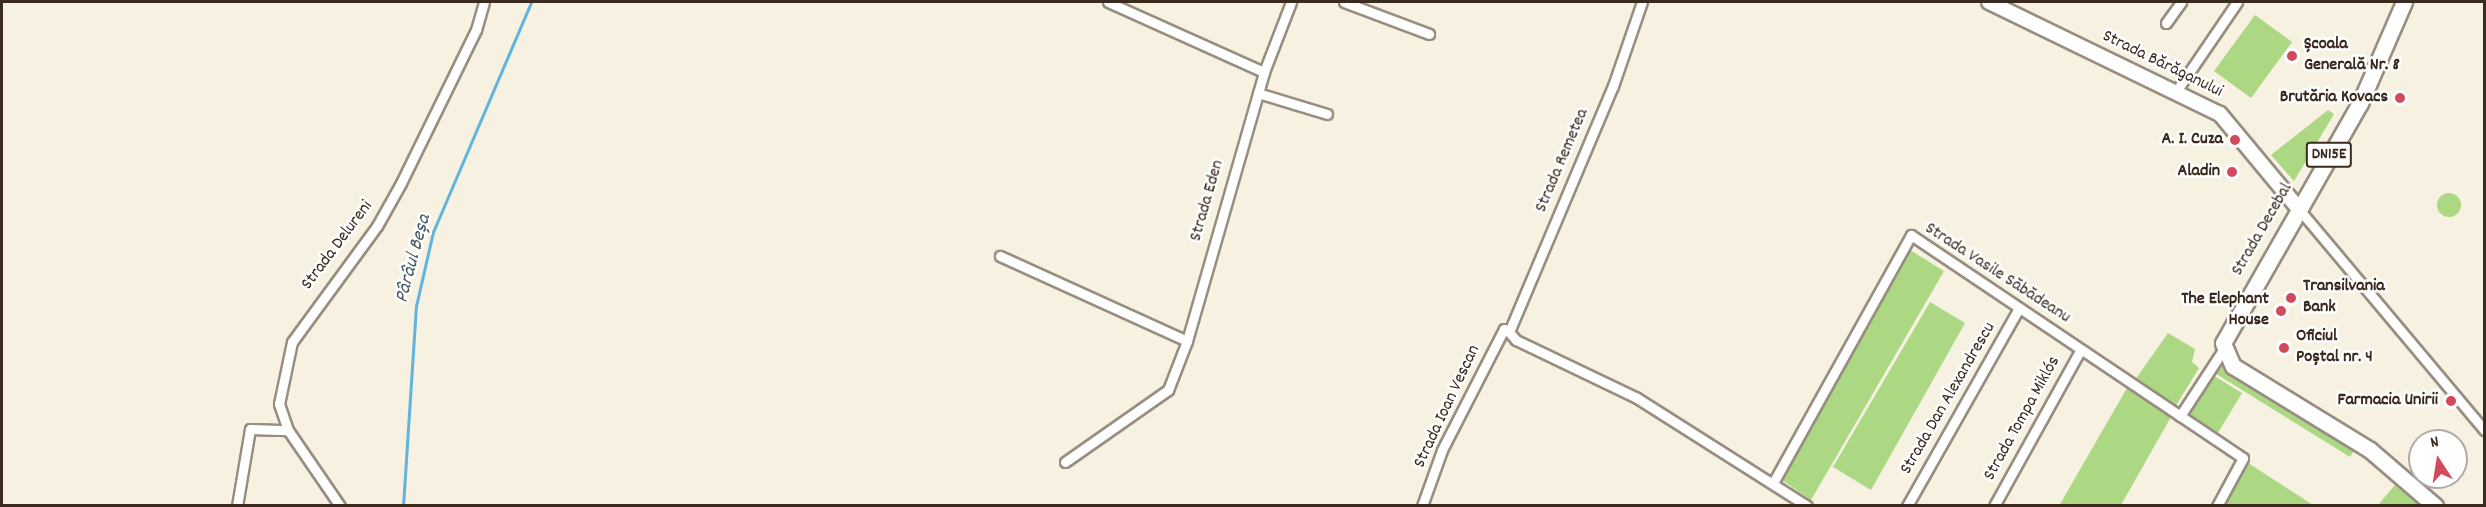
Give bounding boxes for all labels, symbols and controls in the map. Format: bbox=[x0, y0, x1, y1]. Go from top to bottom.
street label: Strada Bărăganului bbox=[2098, 26, 2226, 104]
place label: Școala Generală Nr. 8 bbox=[2304, 35, 2400, 78]
marker: Școala Generală Nr. 8 bbox=[2285, 49, 2299, 63]
place label: Brutăria Kovacs bbox=[2280, 87, 2388, 109]
marker: Brutăria Kovacs bbox=[2393, 91, 2407, 105]
street label: Strada Remetea bbox=[1531, 106, 1595, 216]
place label: A. I. Cuza bbox=[2161, 129, 2223, 151]
marker: A. I. Cuza bbox=[2228, 133, 2242, 147]
road number: DN15E bbox=[2305, 142, 2353, 168]
street label: Strada Eden bbox=[1186, 158, 1230, 244]
place label: Aladin bbox=[2177, 161, 2220, 183]
marker: Aladin bbox=[2225, 165, 2239, 179]
street label: Strada Decebal bbox=[2228, 180, 2298, 280]
street label: Strada Delureni bbox=[297, 197, 379, 295]
water label: Pârâul Beșa bbox=[391, 212, 437, 306]
street label: Strada Vasile Săbădeanu bbox=[1920, 219, 2074, 329]
place label: Transilvania Bank bbox=[2303, 277, 2385, 320]
place label: The Elephant House bbox=[2181, 290, 2269, 332]
marker: Transilvania Bank bbox=[2284, 291, 2298, 305]
marker: The Elephant House bbox=[2274, 304, 2288, 318]
street label: Strada Dan Alexandrescu bbox=[1897, 319, 2001, 479]
place label: Oficiul Poștal nr. 4 bbox=[2296, 327, 2373, 370]
marker: Oficiul Poștal nr. 4 bbox=[2277, 341, 2291, 355]
street label: Strada Ioan Vescan bbox=[1410, 342, 1486, 472]
street label: Strada Tompa Miklós bbox=[1980, 353, 2066, 485]
place label: Farmacia Unirii bbox=[2337, 390, 2438, 412]
marker: Farmacia Unirii bbox=[2442, 392, 2460, 410]
north arrow bbox=[2408, 429, 2468, 489]
text: N bbox=[2428, 431, 2441, 455]

